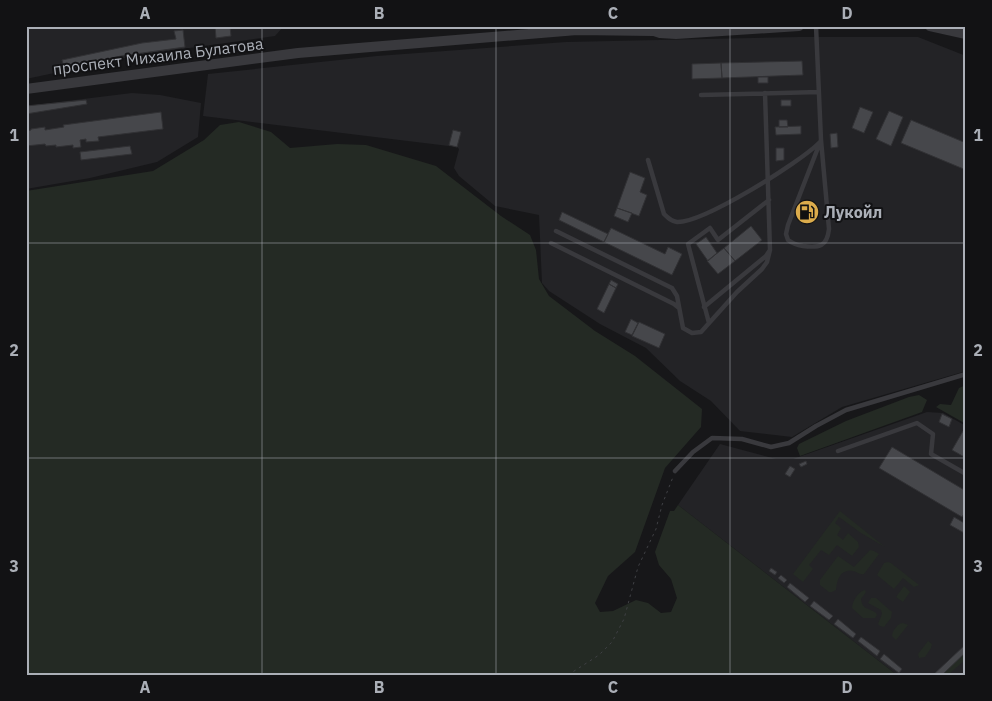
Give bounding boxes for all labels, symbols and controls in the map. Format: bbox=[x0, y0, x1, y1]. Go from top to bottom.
text: A bbox=[140, 3, 151, 23]
text: B bbox=[374, 3, 385, 23]
text: C bbox=[608, 3, 618, 23]
text: D bbox=[841, 3, 853, 23]
street label: проспект Михаила Булатова bbox=[52, 33, 265, 79]
text: 1 bbox=[9, 125, 19, 145]
text: 1 bbox=[973, 125, 983, 145]
fuel station icon: Лукойл bbox=[794, 199, 820, 225]
place label: Лукойл bbox=[824, 202, 882, 222]
text: 2 bbox=[9, 340, 19, 360]
text: 2 bbox=[973, 340, 983, 360]
text: 3 bbox=[9, 556, 19, 576]
text: 3 bbox=[973, 556, 983, 576]
text: A bbox=[140, 677, 151, 697]
text: B bbox=[374, 677, 385, 697]
text: C bbox=[608, 677, 618, 697]
text: D bbox=[841, 677, 853, 697]

